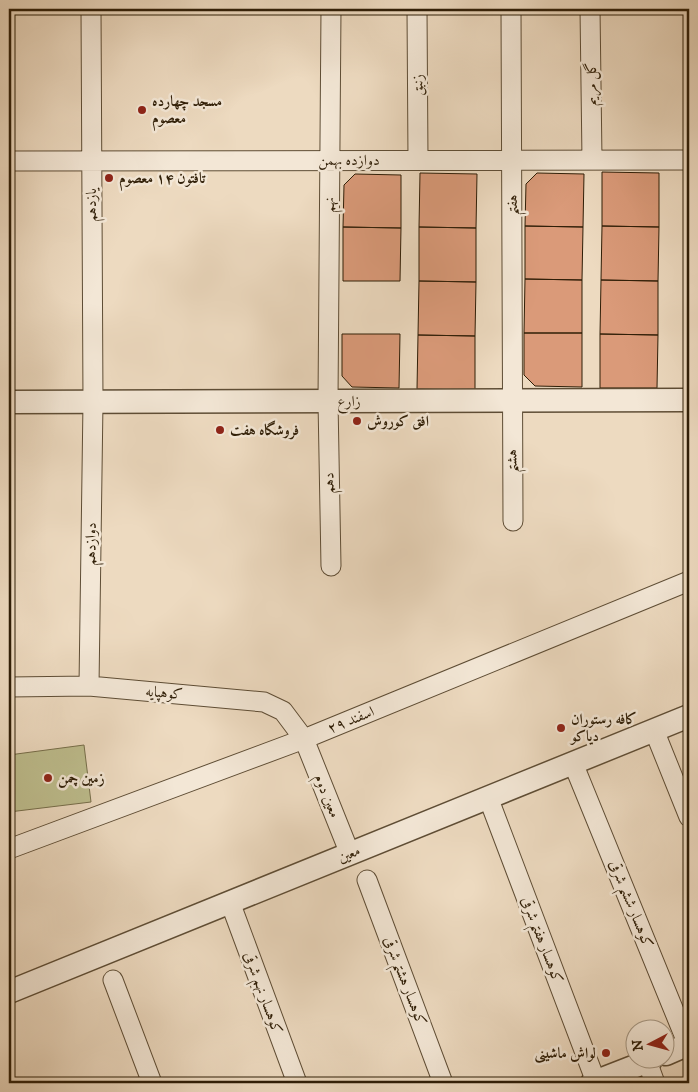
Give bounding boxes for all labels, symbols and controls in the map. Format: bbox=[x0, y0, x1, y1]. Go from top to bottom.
street label: گل مریم bbox=[582, 62, 604, 106]
street label: زنبق bbox=[408, 74, 428, 96]
place label: مسجد چهارده معصوم bbox=[152, 92, 222, 131]
marker: مسجد چهارده معصوم bbox=[136, 104, 148, 116]
street label: دوازده بهمن bbox=[318, 151, 380, 170]
place label: تافتون ۱۴ معصوم bbox=[119, 169, 206, 191]
marker: تافتون ۱۴ معصوم bbox=[103, 172, 115, 184]
street label: یازدهم bbox=[82, 187, 105, 222]
street label: هفتم bbox=[503, 195, 527, 215]
street label: نهم bbox=[320, 197, 343, 213]
street label: زارع bbox=[337, 392, 361, 414]
place label: افق کوروش bbox=[367, 412, 429, 431]
marker: افق کوروش bbox=[351, 415, 363, 427]
place label: فروشگاه هفت bbox=[230, 420, 299, 440]
marker: فروشگاه هفت bbox=[214, 424, 226, 436]
street label: هشتم bbox=[502, 449, 527, 473]
street label: دهم bbox=[319, 472, 343, 494]
street label: دوازدهم bbox=[81, 522, 105, 566]
street label: کوهپایه bbox=[145, 682, 183, 704]
street label: ۲۹ اسفند bbox=[325, 702, 377, 738]
place label: کافه رستوران دیاکو bbox=[569, 710, 637, 746]
marker: کافه رستوران دیاکو bbox=[555, 722, 567, 734]
place label: زمین چمن bbox=[58, 769, 105, 789]
street label: معین دوم bbox=[307, 771, 344, 822]
marker: زمین چمن bbox=[42, 772, 54, 784]
street label: معین bbox=[335, 841, 363, 867]
street label: کوهسار ششم شرقی bbox=[600, 857, 657, 953]
street label: کوهسار هفتم شرقی bbox=[512, 894, 567, 988]
street label: کوهسار هشتم شرقی bbox=[375, 934, 431, 1030]
street label: کوهسار نهم شرقی bbox=[236, 949, 287, 1038]
north arrow bbox=[626, 1020, 676, 1070]
text: N bbox=[628, 1038, 648, 1052]
place label: لواش ماشینی bbox=[534, 1044, 596, 1064]
marker: لواش ماشینی bbox=[600, 1047, 612, 1059]

